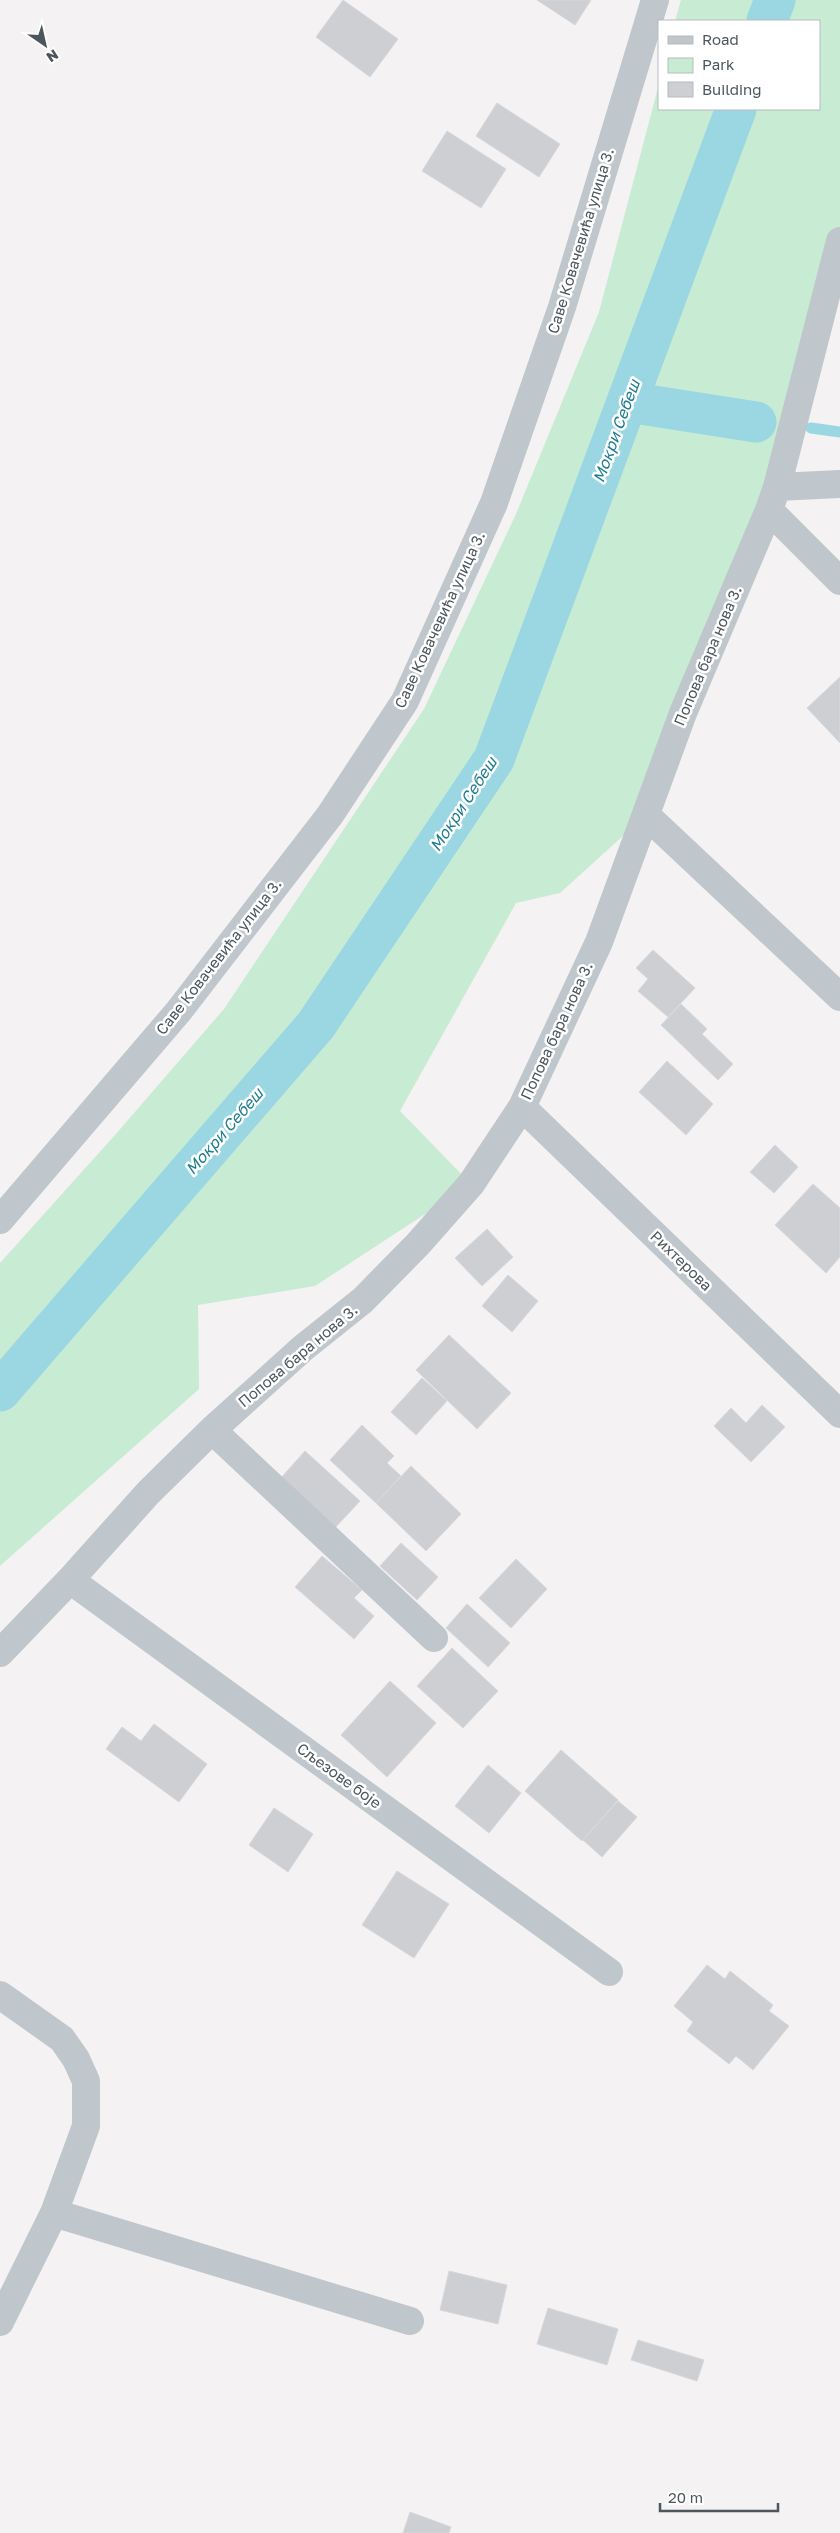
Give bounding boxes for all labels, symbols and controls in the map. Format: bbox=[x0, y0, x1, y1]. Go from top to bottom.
north arrow bbox=[20, 20, 70, 70]
legend bbox=[658, 20, 820, 110]
text: Road bbox=[702, 30, 739, 48]
text: N bbox=[43, 46, 62, 66]
text: Park bbox=[702, 55, 735, 73]
text: Building bbox=[702, 80, 762, 98]
street label: Саве Ковачевића улица 3. bbox=[543, 146, 617, 336]
water label: Мокри Себеш bbox=[588, 376, 644, 485]
street label: Саве Ковачевића улица 3. bbox=[390, 528, 488, 711]
street label: Попова бара нова 3. bbox=[670, 583, 745, 728]
water label: Мокри Себеш bbox=[425, 752, 501, 855]
street label: Саве Ковачевића улица 3. bbox=[152, 875, 285, 1038]
street label: Попова бара нова 3. bbox=[516, 959, 596, 1102]
water label: Мокри Себеш bbox=[181, 1083, 268, 1178]
street label: Рихтерова bbox=[647, 1227, 716, 1294]
street label: Попова бара нова 3. bbox=[234, 1300, 361, 1410]
street label: Сљезове боје bbox=[294, 1739, 385, 1812]
scale bar bbox=[660, 2480, 778, 2512]
text: 20 m bbox=[668, 2488, 703, 2506]

